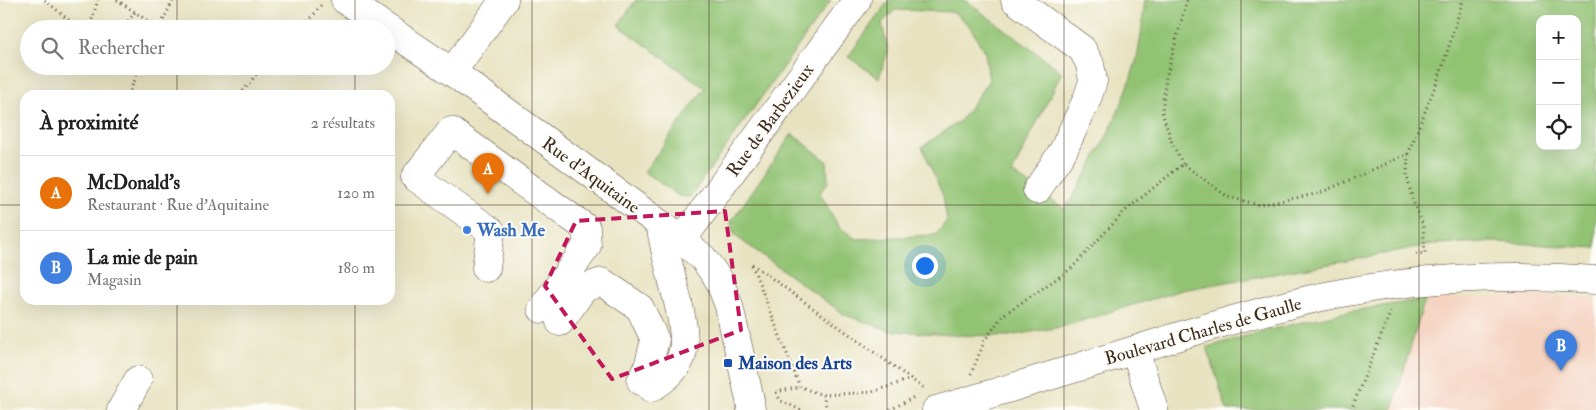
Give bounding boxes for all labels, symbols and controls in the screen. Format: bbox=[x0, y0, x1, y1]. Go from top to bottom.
map controls bbox=[1536, 15, 1581, 150]
button: + bbox=[1536, 15, 1581, 60]
search box bbox=[20, 20, 395, 75]
icon: search bbox=[38, 34, 66, 62]
text: Rechercher bbox=[78, 36, 165, 60]
street label: Rue de Barbezieux bbox=[722, 59, 819, 181]
button: − bbox=[1536, 60, 1581, 105]
button: locate bbox=[1536, 105, 1581, 150]
text: À proximité bbox=[40, 109, 138, 136]
text: 2 résultats bbox=[311, 113, 375, 133]
street label: Rue d'Aquitaine bbox=[537, 132, 645, 219]
pin: A bbox=[472, 153, 504, 194]
text: McDonald's bbox=[87, 171, 180, 195]
text: A bbox=[51, 183, 61, 203]
text: 120 m bbox=[337, 183, 375, 203]
text: Restaurant · Rue d'Aquitaine bbox=[87, 195, 269, 215]
place label: Wash Me bbox=[476, 219, 546, 242]
marker: Wash Me bbox=[461, 224, 473, 236]
text: La mie de pain bbox=[87, 246, 198, 270]
your location bbox=[912, 253, 938, 279]
text: B bbox=[51, 258, 61, 278]
text: 180 m bbox=[338, 258, 375, 278]
text: Magasin bbox=[87, 270, 141, 290]
street label: Boulevard Charles de Gaulle bbox=[1102, 292, 1305, 371]
pin: B bbox=[1545, 330, 1577, 371]
place label: Maison des Arts bbox=[737, 352, 852, 375]
marker: Maison des Arts bbox=[722, 357, 734, 369]

